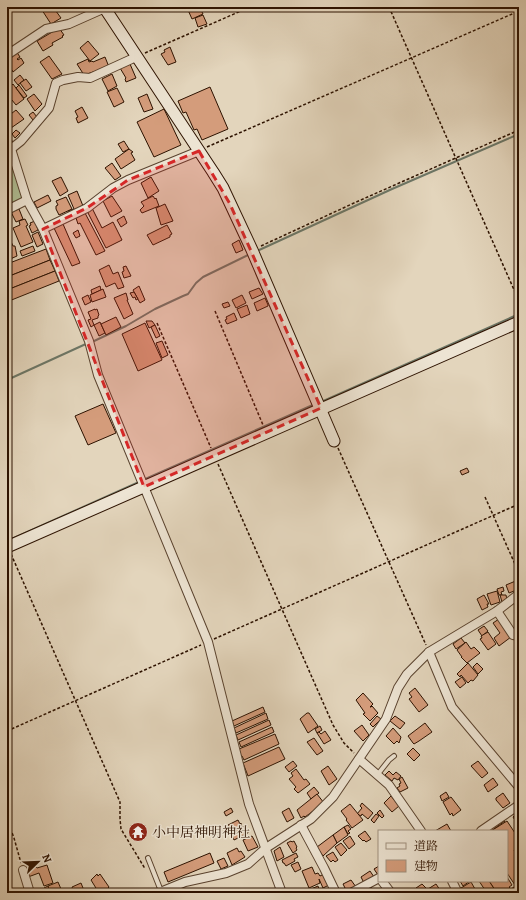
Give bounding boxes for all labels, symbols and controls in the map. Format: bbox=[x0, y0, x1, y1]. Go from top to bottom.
temple icon: 小中居神明神社 bbox=[127, 821, 149, 843]
place label: 小中居神明神社 bbox=[152, 823, 250, 842]
legend bbox=[378, 830, 508, 882]
text: 道路 bbox=[414, 838, 438, 854]
north arrow bbox=[18, 842, 58, 882]
text: N bbox=[38, 852, 55, 865]
text: 建物 bbox=[414, 858, 438, 874]

